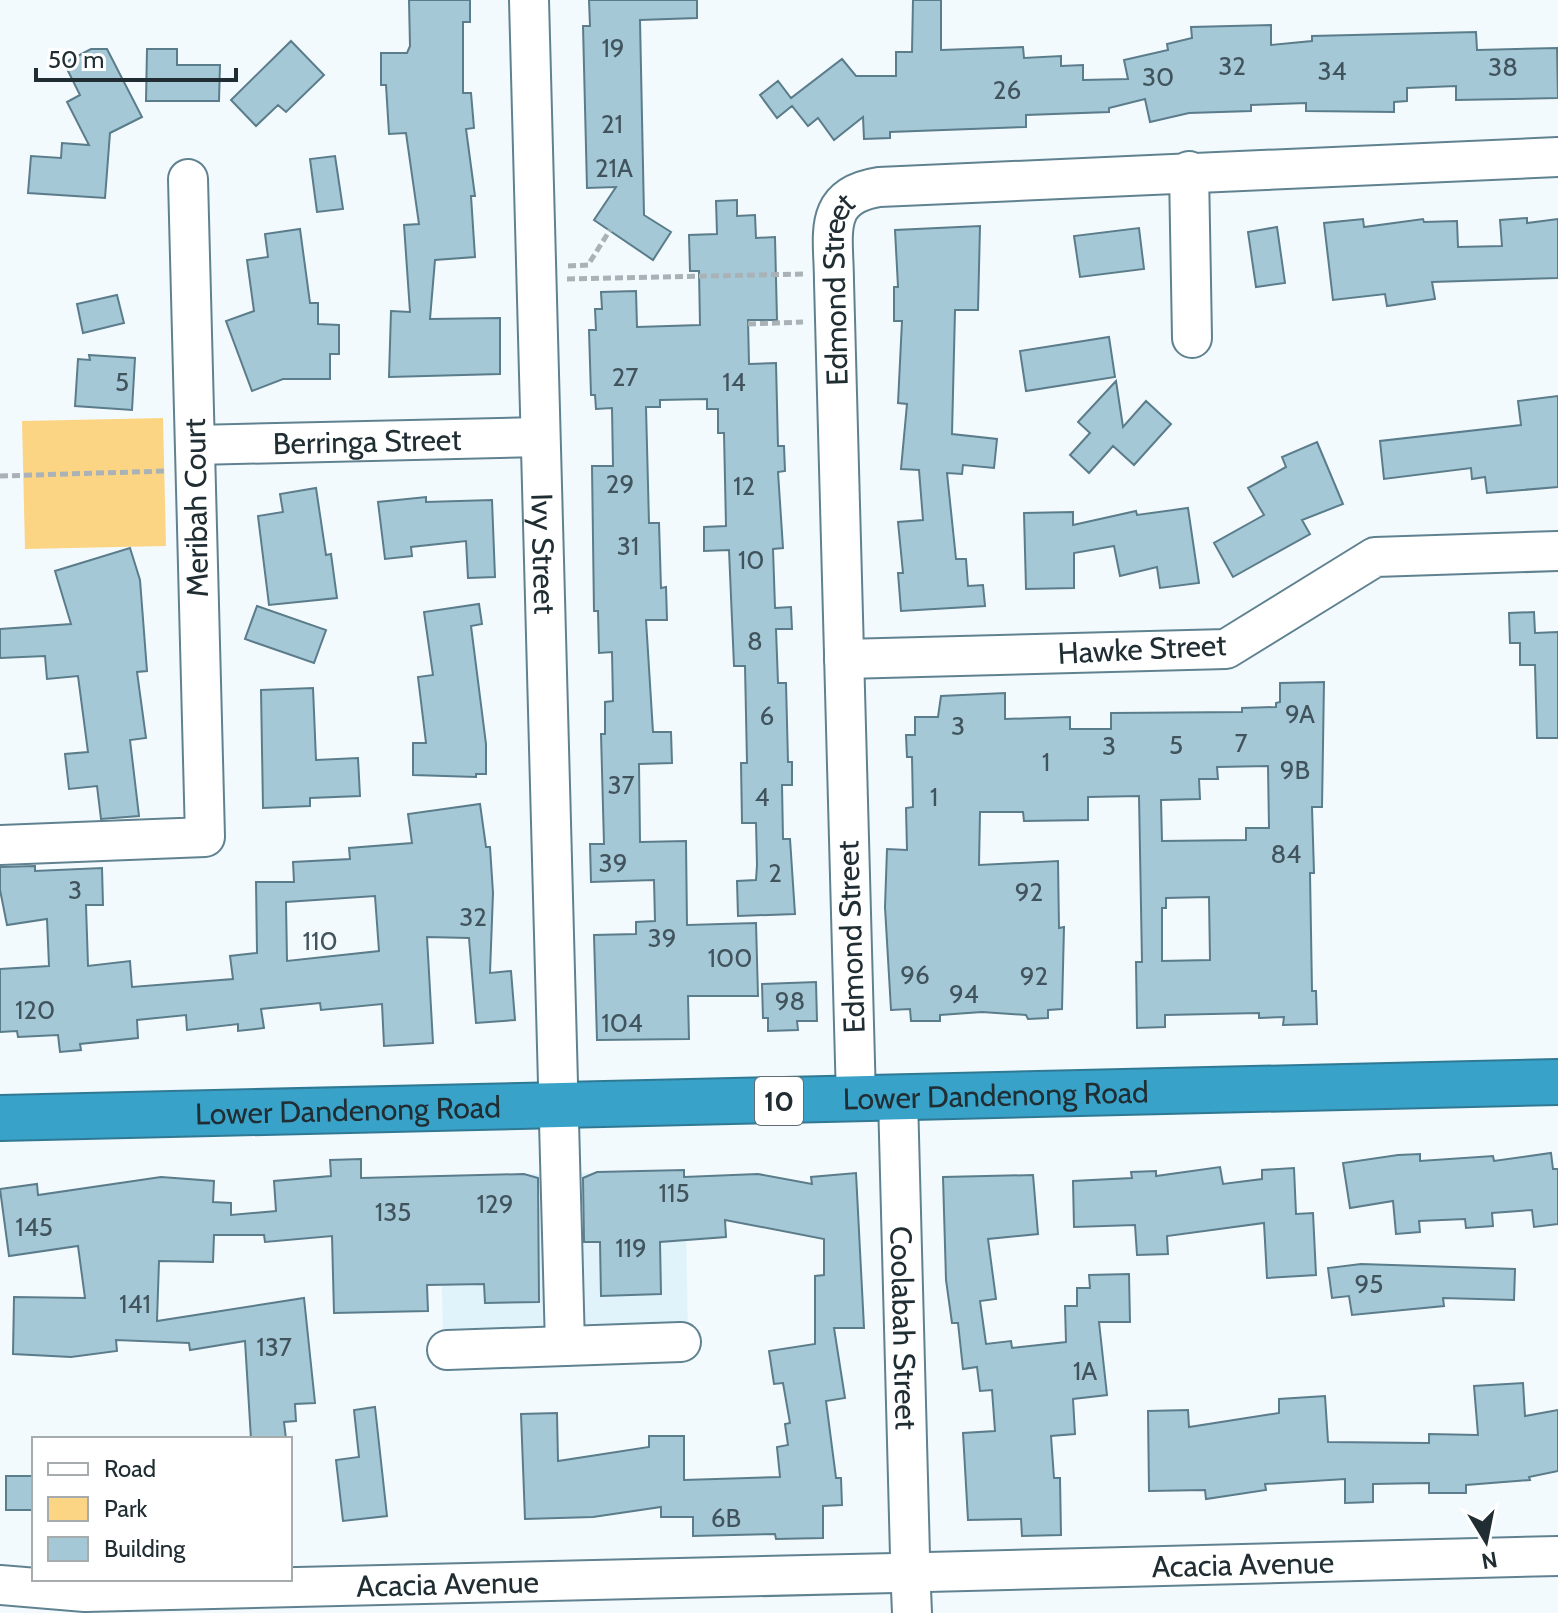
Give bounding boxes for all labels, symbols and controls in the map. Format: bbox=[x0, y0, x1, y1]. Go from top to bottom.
scale bar bbox=[36, 32, 236, 82]
house number: 19 bbox=[601, 32, 625, 64]
text: 50 m bbox=[48, 45, 104, 74]
house number: 32 bbox=[1218, 50, 1246, 82]
house number: 38 bbox=[1488, 51, 1518, 83]
house number: 34 bbox=[1317, 55, 1347, 87]
house number: 30 bbox=[1142, 61, 1174, 93]
house number: 26 bbox=[993, 74, 1021, 106]
house number: 21 bbox=[601, 108, 623, 140]
house number: 21A bbox=[595, 152, 633, 184]
street label: Edmond Street bbox=[814, 184, 862, 386]
house number: 27 bbox=[612, 361, 638, 393]
house number: 5 bbox=[115, 366, 129, 398]
house number: 14 bbox=[722, 366, 746, 398]
street label: Meribah Court bbox=[176, 418, 216, 598]
street label: Berringa Street bbox=[272, 420, 462, 462]
house number: 29 bbox=[606, 468, 634, 500]
house number: 12 bbox=[733, 470, 755, 502]
street label: Ivy Street bbox=[524, 493, 564, 615]
house number: 31 bbox=[617, 530, 639, 562]
house number: 10 bbox=[738, 544, 764, 576]
house number: 8 bbox=[747, 625, 763, 657]
street label: Hawke Street bbox=[1057, 626, 1227, 672]
house number: 9A bbox=[1285, 698, 1315, 730]
house number: 6 bbox=[760, 700, 774, 732]
house number: 3 bbox=[951, 710, 965, 742]
house number: 7 bbox=[1234, 727, 1248, 759]
house number: 5 bbox=[1169, 729, 1183, 761]
house number: 3 bbox=[1102, 730, 1116, 762]
house number: 1 bbox=[1042, 746, 1050, 778]
house number: 9B bbox=[1280, 754, 1310, 786]
house number: 37 bbox=[607, 769, 635, 801]
house number: 4 bbox=[754, 781, 770, 813]
house number: 1 bbox=[930, 781, 938, 813]
house number: 84 bbox=[1271, 838, 1301, 870]
street label: Edmond Street bbox=[829, 840, 873, 1034]
house number: 39 bbox=[599, 847, 627, 879]
house number: 2 bbox=[768, 857, 782, 889]
house number: 3 bbox=[68, 874, 82, 906]
house number: 92 bbox=[1015, 876, 1043, 908]
house number: 32 bbox=[459, 901, 487, 933]
house number: 39 bbox=[648, 922, 676, 954]
house number: 110 bbox=[302, 925, 338, 957]
house number: 100 bbox=[708, 942, 752, 974]
house number: 96 bbox=[900, 959, 930, 991]
house number: 92 bbox=[1020, 960, 1048, 992]
house number: 94 bbox=[949, 978, 979, 1010]
house number: 98 bbox=[775, 985, 805, 1017]
house number: 120 bbox=[15, 994, 55, 1026]
house number: 104 bbox=[601, 1007, 643, 1039]
street label: Lower Dandenong Road bbox=[842, 1073, 1149, 1117]
road number: 10 bbox=[755, 1077, 803, 1125]
street label: Lower Dandenong Road bbox=[195, 1088, 501, 1132]
house number: 115 bbox=[658, 1177, 690, 1209]
house number: 129 bbox=[477, 1188, 513, 1220]
house number: 135 bbox=[375, 1196, 411, 1228]
house number: 145 bbox=[15, 1211, 53, 1243]
street label: Coolabah Street bbox=[883, 1226, 925, 1430]
house number: 119 bbox=[615, 1232, 647, 1264]
house number: 95 bbox=[1355, 1268, 1383, 1300]
house number: 141 bbox=[119, 1288, 151, 1320]
house number: 137 bbox=[256, 1331, 292, 1363]
house number: 1A bbox=[1073, 1355, 1097, 1387]
legend bbox=[32, 1437, 292, 1581]
text: Road bbox=[104, 1454, 156, 1483]
text: Park bbox=[104, 1494, 147, 1523]
north arrow bbox=[1446, 1501, 1526, 1581]
house number: 6B bbox=[711, 1502, 741, 1534]
text: Building bbox=[104, 1534, 186, 1563]
street label: Acacia Avenue bbox=[1151, 1543, 1335, 1585]
text: N bbox=[1479, 1546, 1499, 1575]
street label: Acacia Avenue bbox=[356, 1563, 539, 1604]

